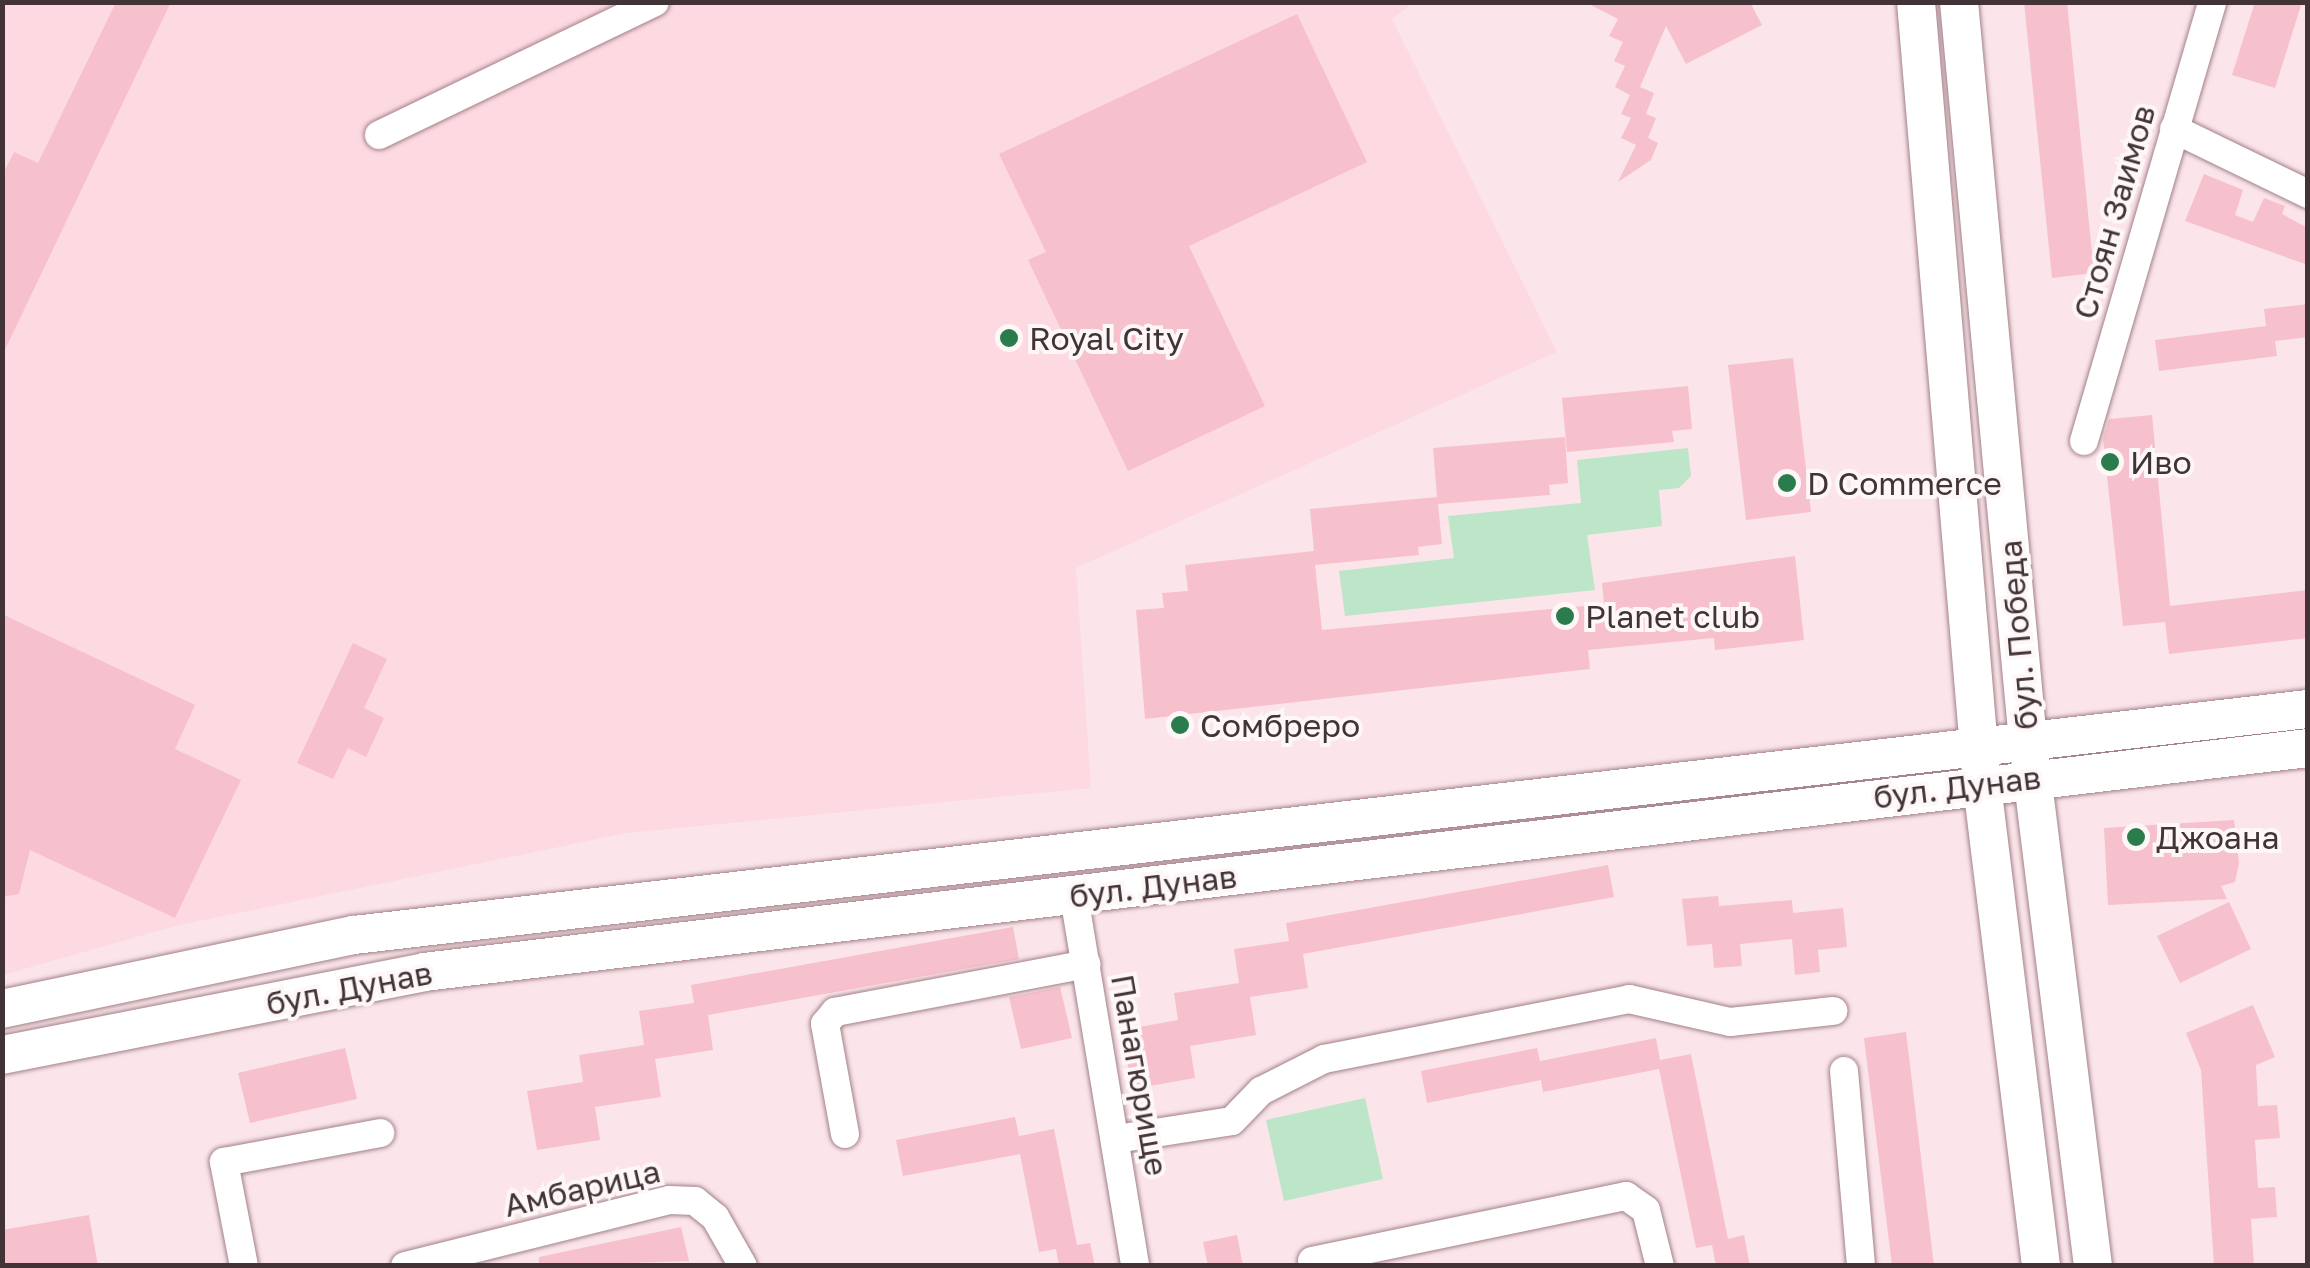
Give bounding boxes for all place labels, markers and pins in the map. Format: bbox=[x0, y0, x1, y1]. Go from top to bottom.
place label: Royal City bbox=[1029, 319, 1184, 357]
marker: Royal City bbox=[998, 327, 1020, 349]
place label: Иво bbox=[2130, 443, 2192, 481]
marker: Иво bbox=[2099, 451, 2121, 473]
place label: D Commerce bbox=[1807, 464, 2002, 502]
marker: D Commerce bbox=[1776, 472, 1798, 494]
place label: Planet club bbox=[1585, 597, 1760, 635]
marker: Planet club bbox=[1554, 605, 1576, 627]
place label: Сомбреро bbox=[1200, 706, 1360, 744]
marker: Сомбреро bbox=[1169, 714, 1191, 736]
place label: Джоана bbox=[2156, 818, 2280, 856]
marker: Джоана bbox=[2125, 826, 2147, 848]

